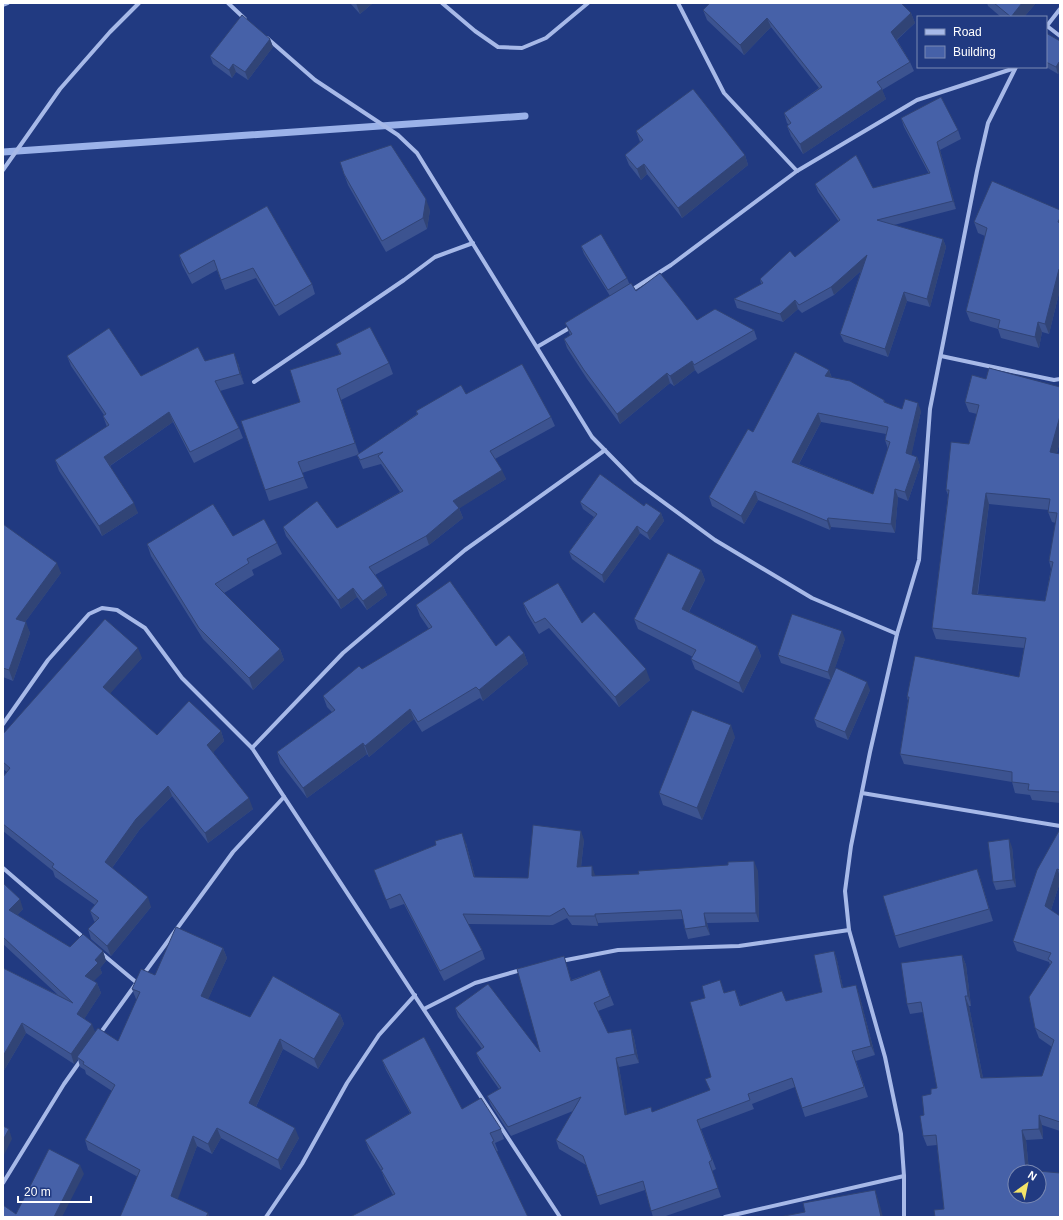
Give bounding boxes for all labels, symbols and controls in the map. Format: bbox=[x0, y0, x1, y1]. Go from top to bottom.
legend bbox=[917, 16, 1047, 68]
text: Road bbox=[953, 25, 982, 39]
text: Building bbox=[953, 45, 996, 59]
north arrow bbox=[1007, 1164, 1047, 1204]
text: N bbox=[1026, 1168, 1039, 1183]
scale bar bbox=[18, 1178, 91, 1204]
text: 20 m bbox=[24, 1185, 51, 1199]

